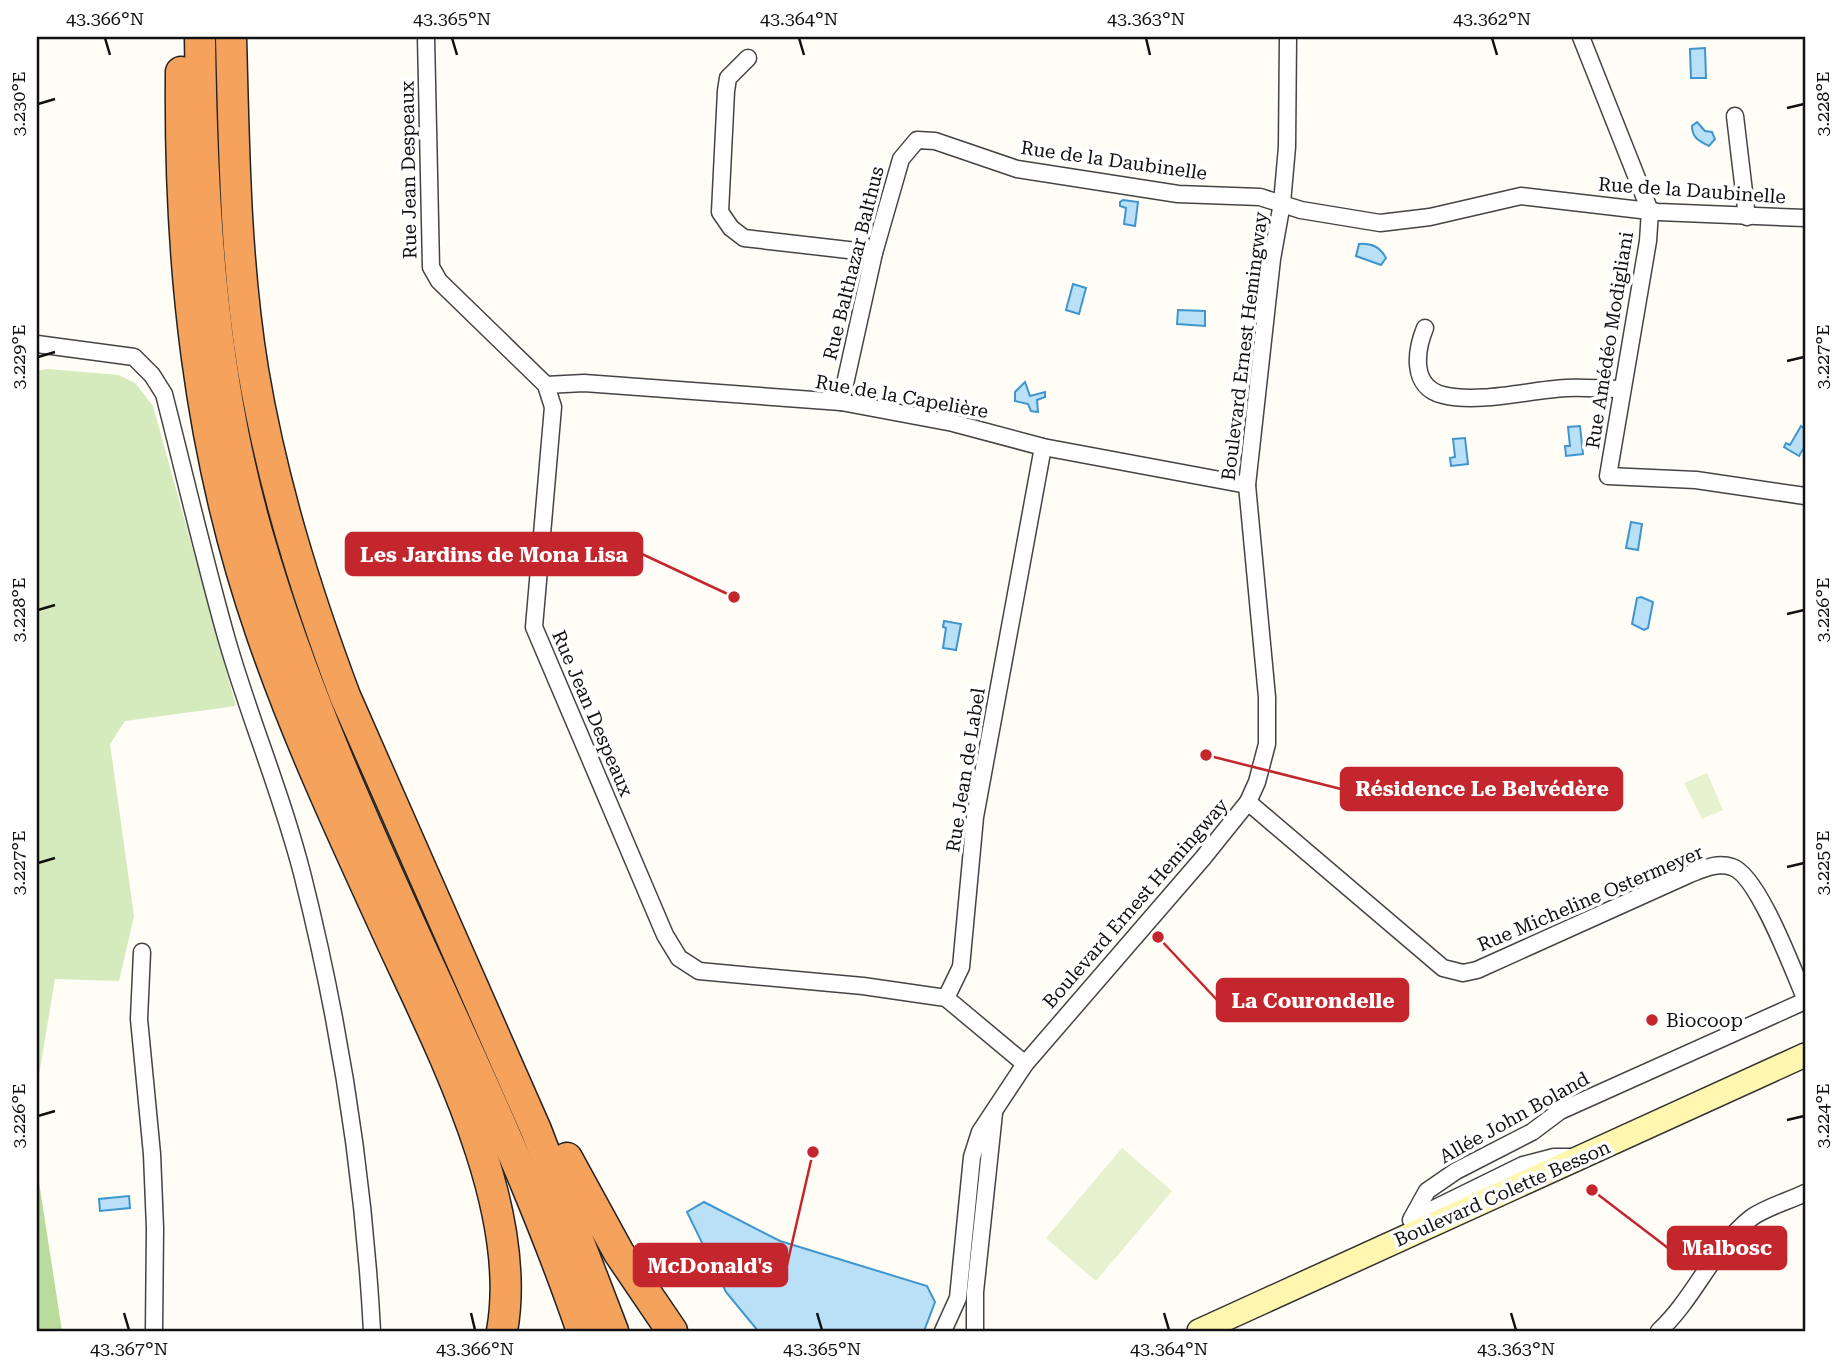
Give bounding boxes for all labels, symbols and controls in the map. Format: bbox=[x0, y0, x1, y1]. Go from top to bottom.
text: 43.366°N bbox=[66, 8, 144, 29]
text: 43.365°N bbox=[413, 8, 491, 29]
text: 43.364°N bbox=[760, 8, 838, 29]
text: 43.363°N bbox=[1107, 8, 1185, 29]
text: 43.362°N bbox=[1453, 8, 1531, 29]
text: 3.230°E bbox=[8, 71, 29, 137]
text: 3.228°E bbox=[1812, 71, 1833, 137]
street label: Rue Jean Despeaux bbox=[395, 81, 422, 259]
street label: Rue de la Daubinelle bbox=[1019, 136, 1209, 185]
street label: Rue Balthazar Balthus bbox=[818, 164, 889, 362]
street label: Rue de la Daubinelle bbox=[1597, 172, 1787, 209]
street label: Boulevard Ernest Hemingway bbox=[1217, 210, 1273, 482]
street label: Rue Amédéo Modigliani bbox=[1581, 230, 1638, 450]
text: 3.229°E bbox=[8, 324, 29, 390]
text: 3.227°E bbox=[1812, 324, 1833, 390]
street label: Rue de la Capelière bbox=[814, 370, 990, 423]
callout: Les Jardins de Mona Lisa bbox=[346, 533, 642, 575]
text: Les Jardins de Mona Lisa bbox=[360, 543, 629, 567]
text: 3.228°E bbox=[8, 577, 29, 643]
text: 3.226°E bbox=[1812, 577, 1833, 643]
street label: Rue Jean Despeaux bbox=[547, 627, 638, 800]
street label: Rue Jean de Label bbox=[941, 686, 990, 854]
callout: Résidence Le Belvédère bbox=[1341, 768, 1622, 810]
text: Résidence Le Belvédère bbox=[1355, 777, 1609, 801]
street label: Boulevard Ernest Hemingway bbox=[1038, 793, 1233, 1013]
text: 3.227°E bbox=[8, 830, 29, 896]
text: 3.225°E bbox=[1812, 830, 1833, 896]
street label: Rue Micheline Ostermeyer bbox=[1474, 840, 1706, 956]
callout: La Courondelle bbox=[1217, 979, 1408, 1021]
text: La Courondelle bbox=[1232, 989, 1394, 1013]
place label: Biocoop bbox=[1666, 1009, 1743, 1032]
marker: Biocoop bbox=[1644, 1012, 1660, 1028]
street label: Allée John Boland bbox=[1435, 1067, 1593, 1168]
text: 3.226°E bbox=[8, 1083, 29, 1149]
text: 3.224°E bbox=[1812, 1083, 1833, 1149]
street label: Boulevard Colette Besson bbox=[1391, 1135, 1614, 1252]
callout: Malbosc bbox=[1668, 1227, 1786, 1269]
text: Malbosc bbox=[1682, 1236, 1772, 1260]
callout: McDonald's bbox=[634, 1244, 787, 1286]
text: McDonald's bbox=[647, 1254, 773, 1278]
text: 43.367°N bbox=[90, 1338, 168, 1359]
text: 43.366°N bbox=[436, 1338, 514, 1359]
text: 43.365°N bbox=[783, 1338, 861, 1359]
text: 43.364°N bbox=[1130, 1338, 1208, 1359]
text: 43.363°N bbox=[1477, 1338, 1555, 1359]

